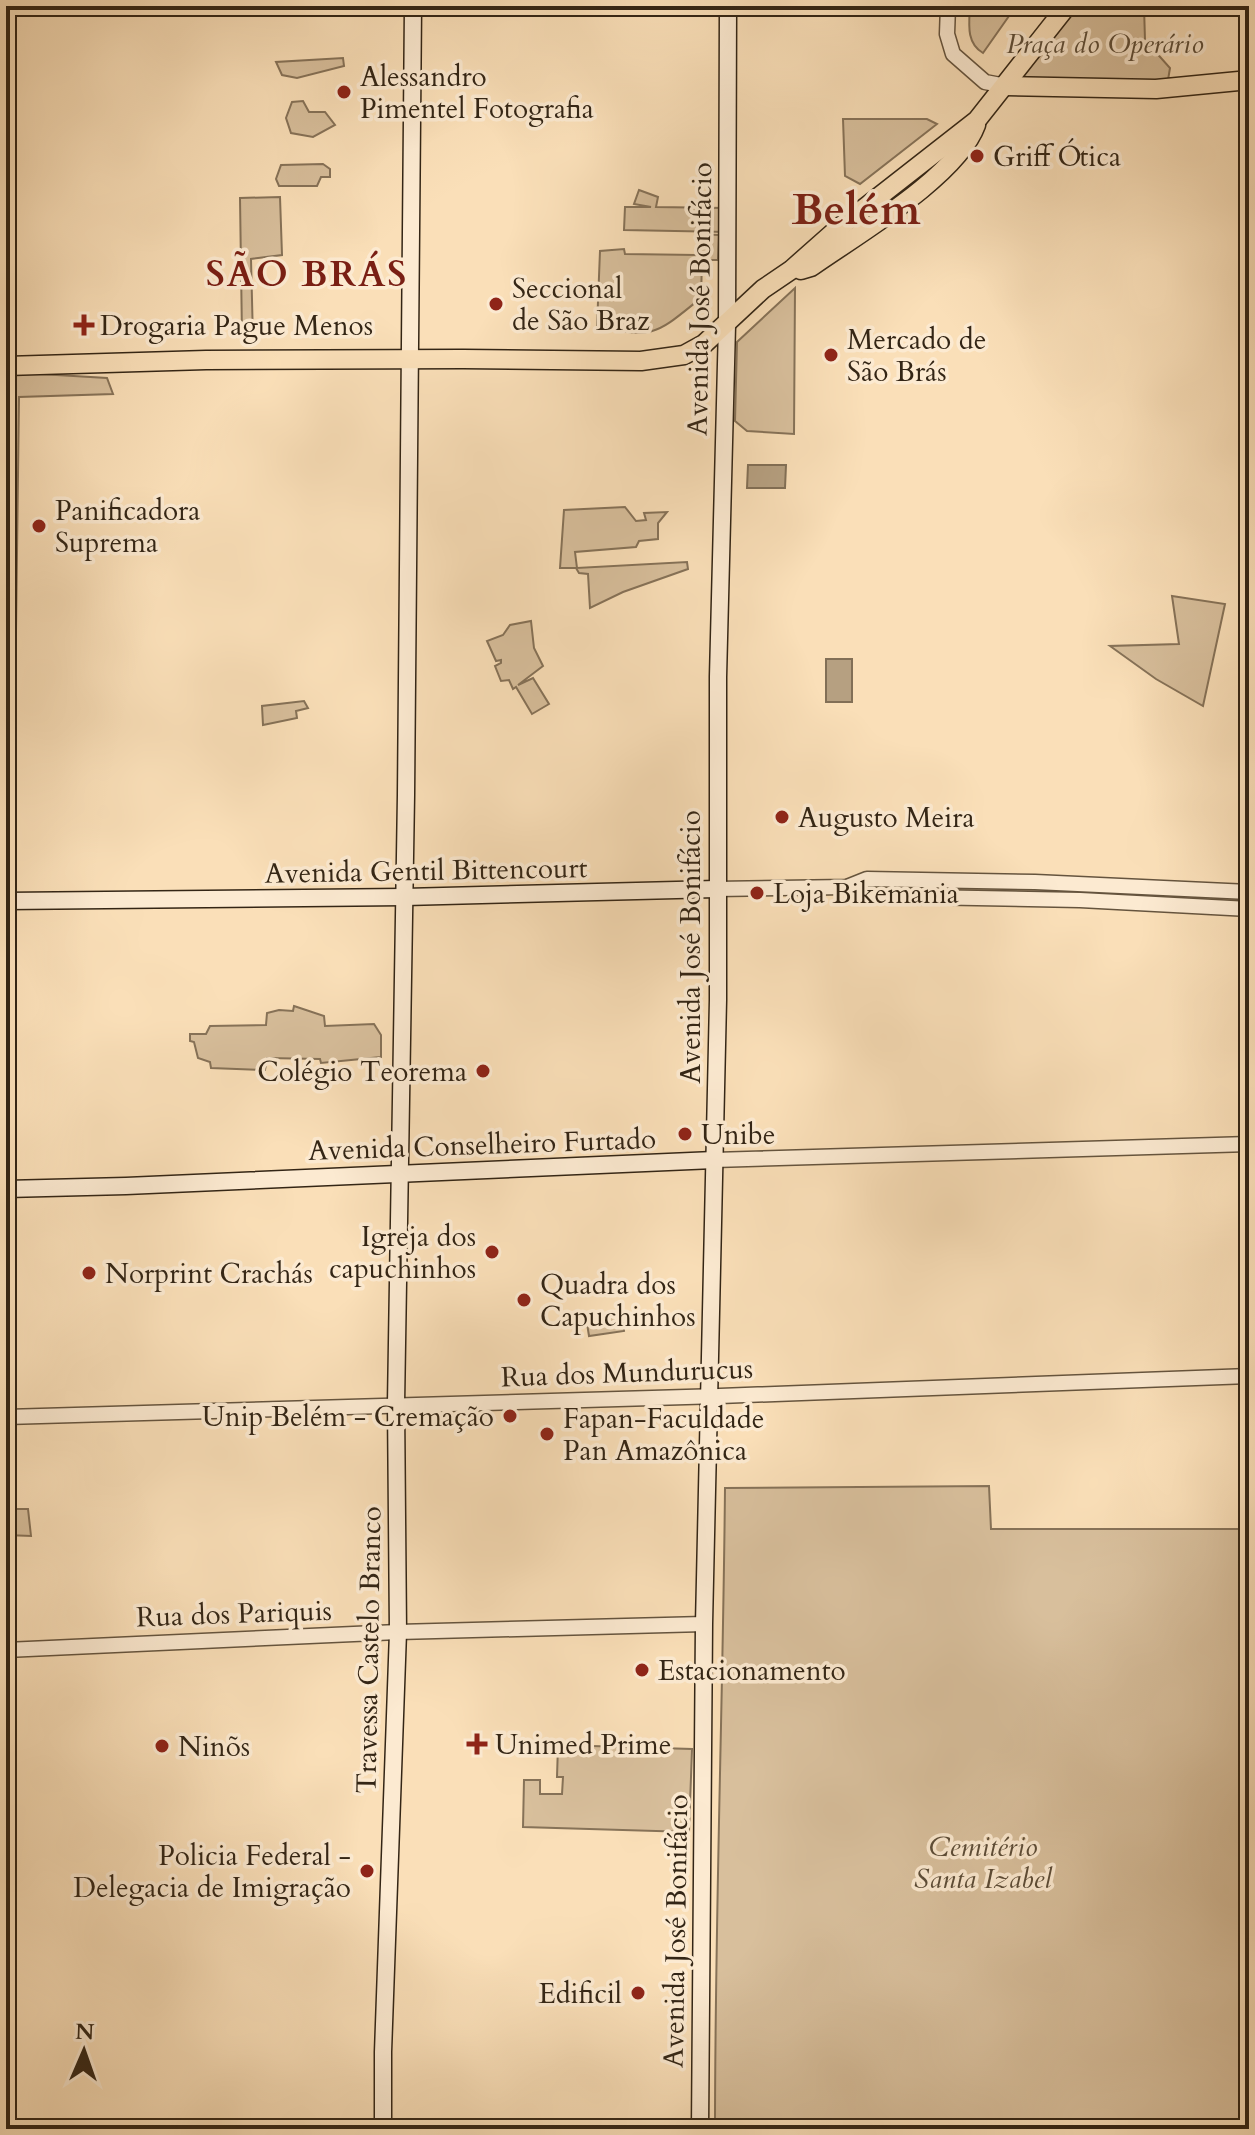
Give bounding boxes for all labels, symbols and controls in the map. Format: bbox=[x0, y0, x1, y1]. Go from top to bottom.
park label: Praça do Operário bbox=[1006, 25, 1204, 63]
place label: Alessandro Pimentel Fotografia bbox=[360, 58, 594, 128]
marker: Alessandro Pimentel Fotografia bbox=[335, 83, 353, 101]
place label: Griff Ótica bbox=[993, 138, 1121, 176]
marker: Griff Ótica bbox=[968, 147, 986, 165]
street label: Avenida José Bonifácio bbox=[679, 162, 721, 436]
district label: Belém bbox=[792, 180, 921, 240]
district label: SÃO BRÁS bbox=[206, 250, 408, 299]
place label: Seccional de São Braz bbox=[512, 270, 650, 340]
marker: Seccional de São Braz bbox=[487, 295, 505, 313]
place label: Drogaria Pague Menos bbox=[100, 307, 373, 345]
marker: Drogaria Pague Menos bbox=[75, 316, 93, 334]
place label: Mercado de São Brás bbox=[847, 321, 986, 391]
marker: Mercado de São Brás bbox=[822, 346, 840, 364]
place label: Panificadora Suprema bbox=[55, 492, 200, 562]
marker: Panificadora Suprema bbox=[30, 517, 48, 535]
place label: Augusto Meira bbox=[798, 799, 975, 837]
marker: Augusto Meira bbox=[773, 808, 791, 826]
street label: Avenida José Bonifácio bbox=[672, 810, 710, 1084]
street label: Avenida Gentil Bittencourt bbox=[264, 849, 588, 893]
place label: Loja Bikemania bbox=[773, 875, 959, 913]
marker: Loja Bikemania bbox=[748, 884, 766, 902]
place label: Colégio Teorema bbox=[257, 1053, 467, 1091]
marker: Colégio Teorema bbox=[474, 1062, 492, 1080]
place label: Unibe bbox=[701, 1116, 775, 1154]
street label: Avenida Conselheiro Furtado bbox=[307, 1120, 657, 1170]
marker: Unibe bbox=[676, 1125, 694, 1143]
place label: Igreja dos capuchinhos bbox=[329, 1218, 476, 1288]
marker: Igreja dos capuchinhos bbox=[483, 1243, 501, 1261]
place label: Norprint Crachás bbox=[105, 1255, 313, 1293]
marker: Norprint Crachás bbox=[80, 1264, 98, 1282]
place label: Quadra dos Capuchinhos bbox=[540, 1266, 696, 1336]
marker: Quadra dos Capuchinhos bbox=[515, 1291, 533, 1309]
street label: Rua dos Mundurucus bbox=[500, 1350, 754, 1396]
place label: Unip Belém - Cremação bbox=[202, 1398, 494, 1436]
place label: Fapan-Faculdade Pan Amazônica bbox=[563, 1400, 764, 1470]
marker: Unip Belém - Cremação bbox=[501, 1407, 519, 1425]
marker: Fapan-Faculdade Pan Amazônica bbox=[538, 1425, 556, 1443]
street label: Travessa Castelo Branco bbox=[347, 1506, 391, 1794]
street label: Rua dos Pariquis bbox=[136, 1592, 332, 1636]
place label: Estacionamento bbox=[658, 1652, 846, 1690]
marker: Estacionamento bbox=[633, 1661, 651, 1679]
place label: Unimed Prime bbox=[495, 1726, 672, 1764]
place label: Ninõs bbox=[178, 1728, 250, 1766]
marker: Unimed Prime bbox=[466, 1733, 488, 1755]
marker: Ninõs bbox=[153, 1737, 171, 1755]
street label: Avenida José Bonifácio bbox=[655, 1794, 697, 2068]
park label: Cemitério Santa Izabel bbox=[914, 1828, 1053, 1898]
place label: Policia Federal - Delegacia de Imigração bbox=[73, 1837, 351, 1907]
marker: Policia Federal - Delegacia de Imigração bbox=[358, 1862, 376, 1880]
place label: Edificil bbox=[538, 1975, 622, 2013]
marker: Edificil bbox=[629, 1984, 647, 2002]
north arrow bbox=[44, 2011, 124, 2091]
text: N bbox=[75, 2017, 95, 2047]

